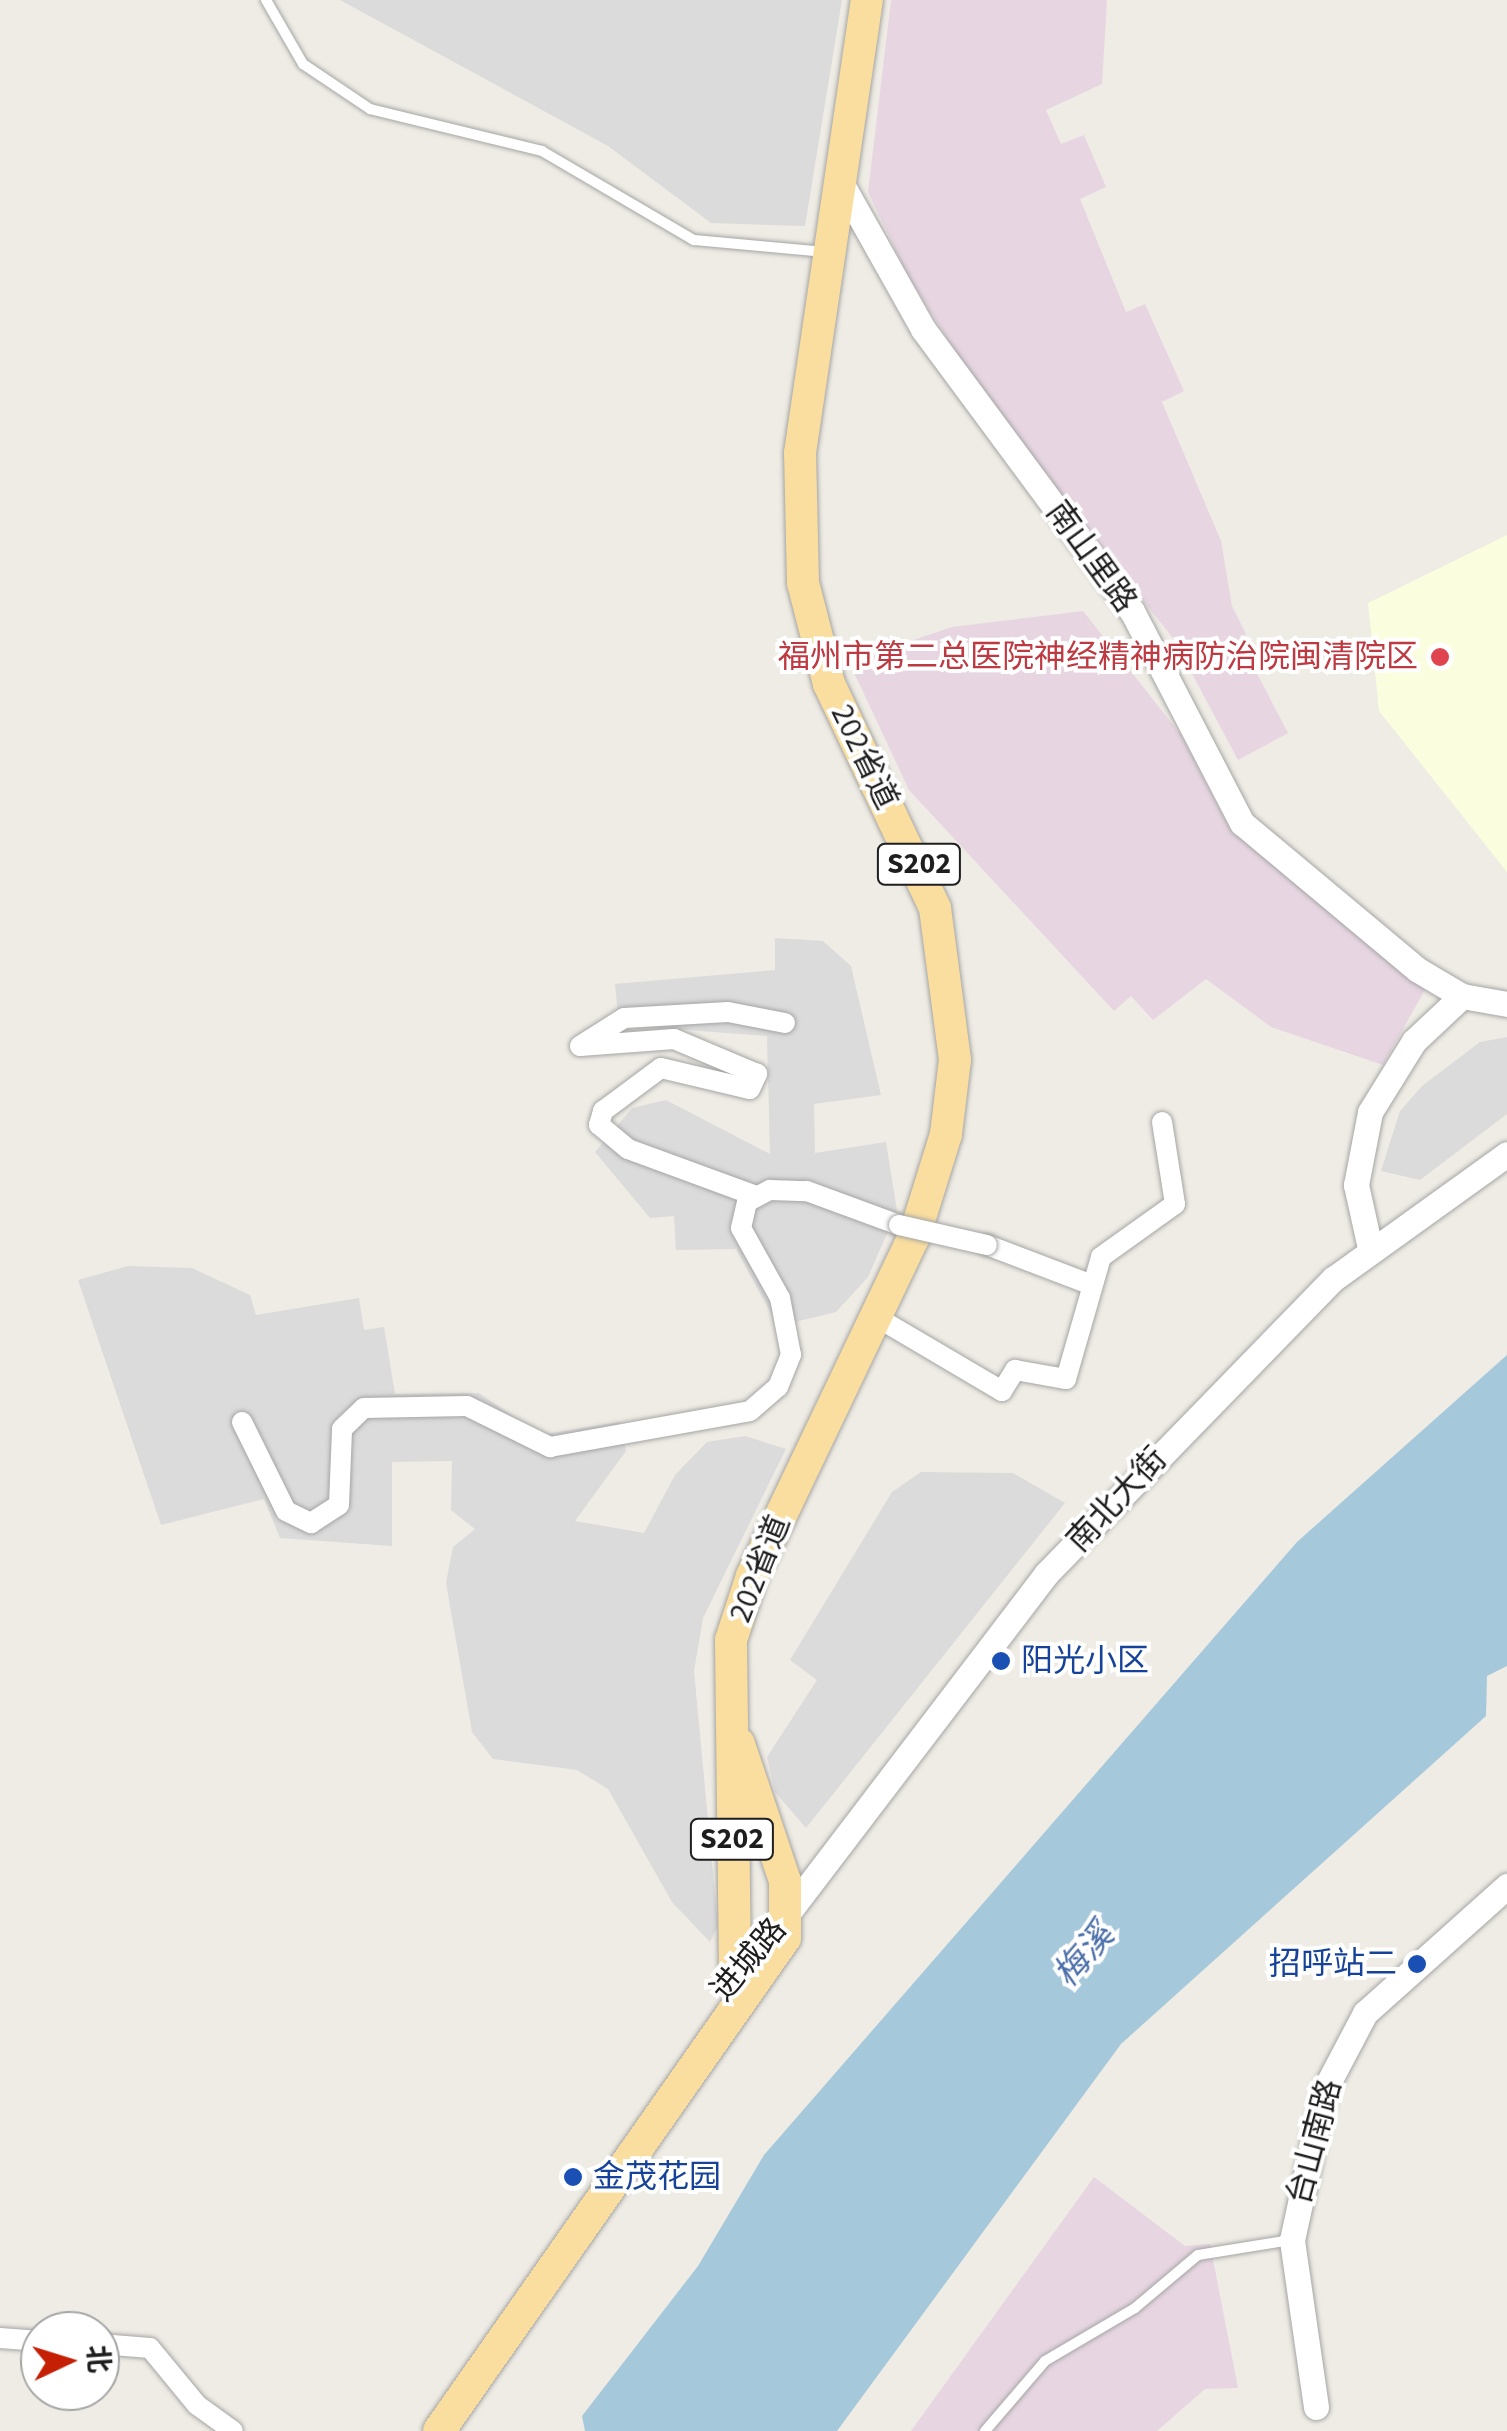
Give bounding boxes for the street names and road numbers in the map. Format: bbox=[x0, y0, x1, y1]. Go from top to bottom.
street label: 南山里路 bbox=[1038, 494, 1144, 620]
street label: 202省道 bbox=[822, 698, 906, 816]
road number: S202 bbox=[876, 839, 962, 889]
street label: 南北大街 bbox=[1059, 1440, 1175, 1560]
street label: 202省道 bbox=[721, 1510, 799, 1628]
road number: S202 bbox=[690, 1814, 774, 1864]
street label: 进城路 bbox=[703, 1911, 795, 2009]
street label: 台山南路 bbox=[1280, 2075, 1350, 2209]

